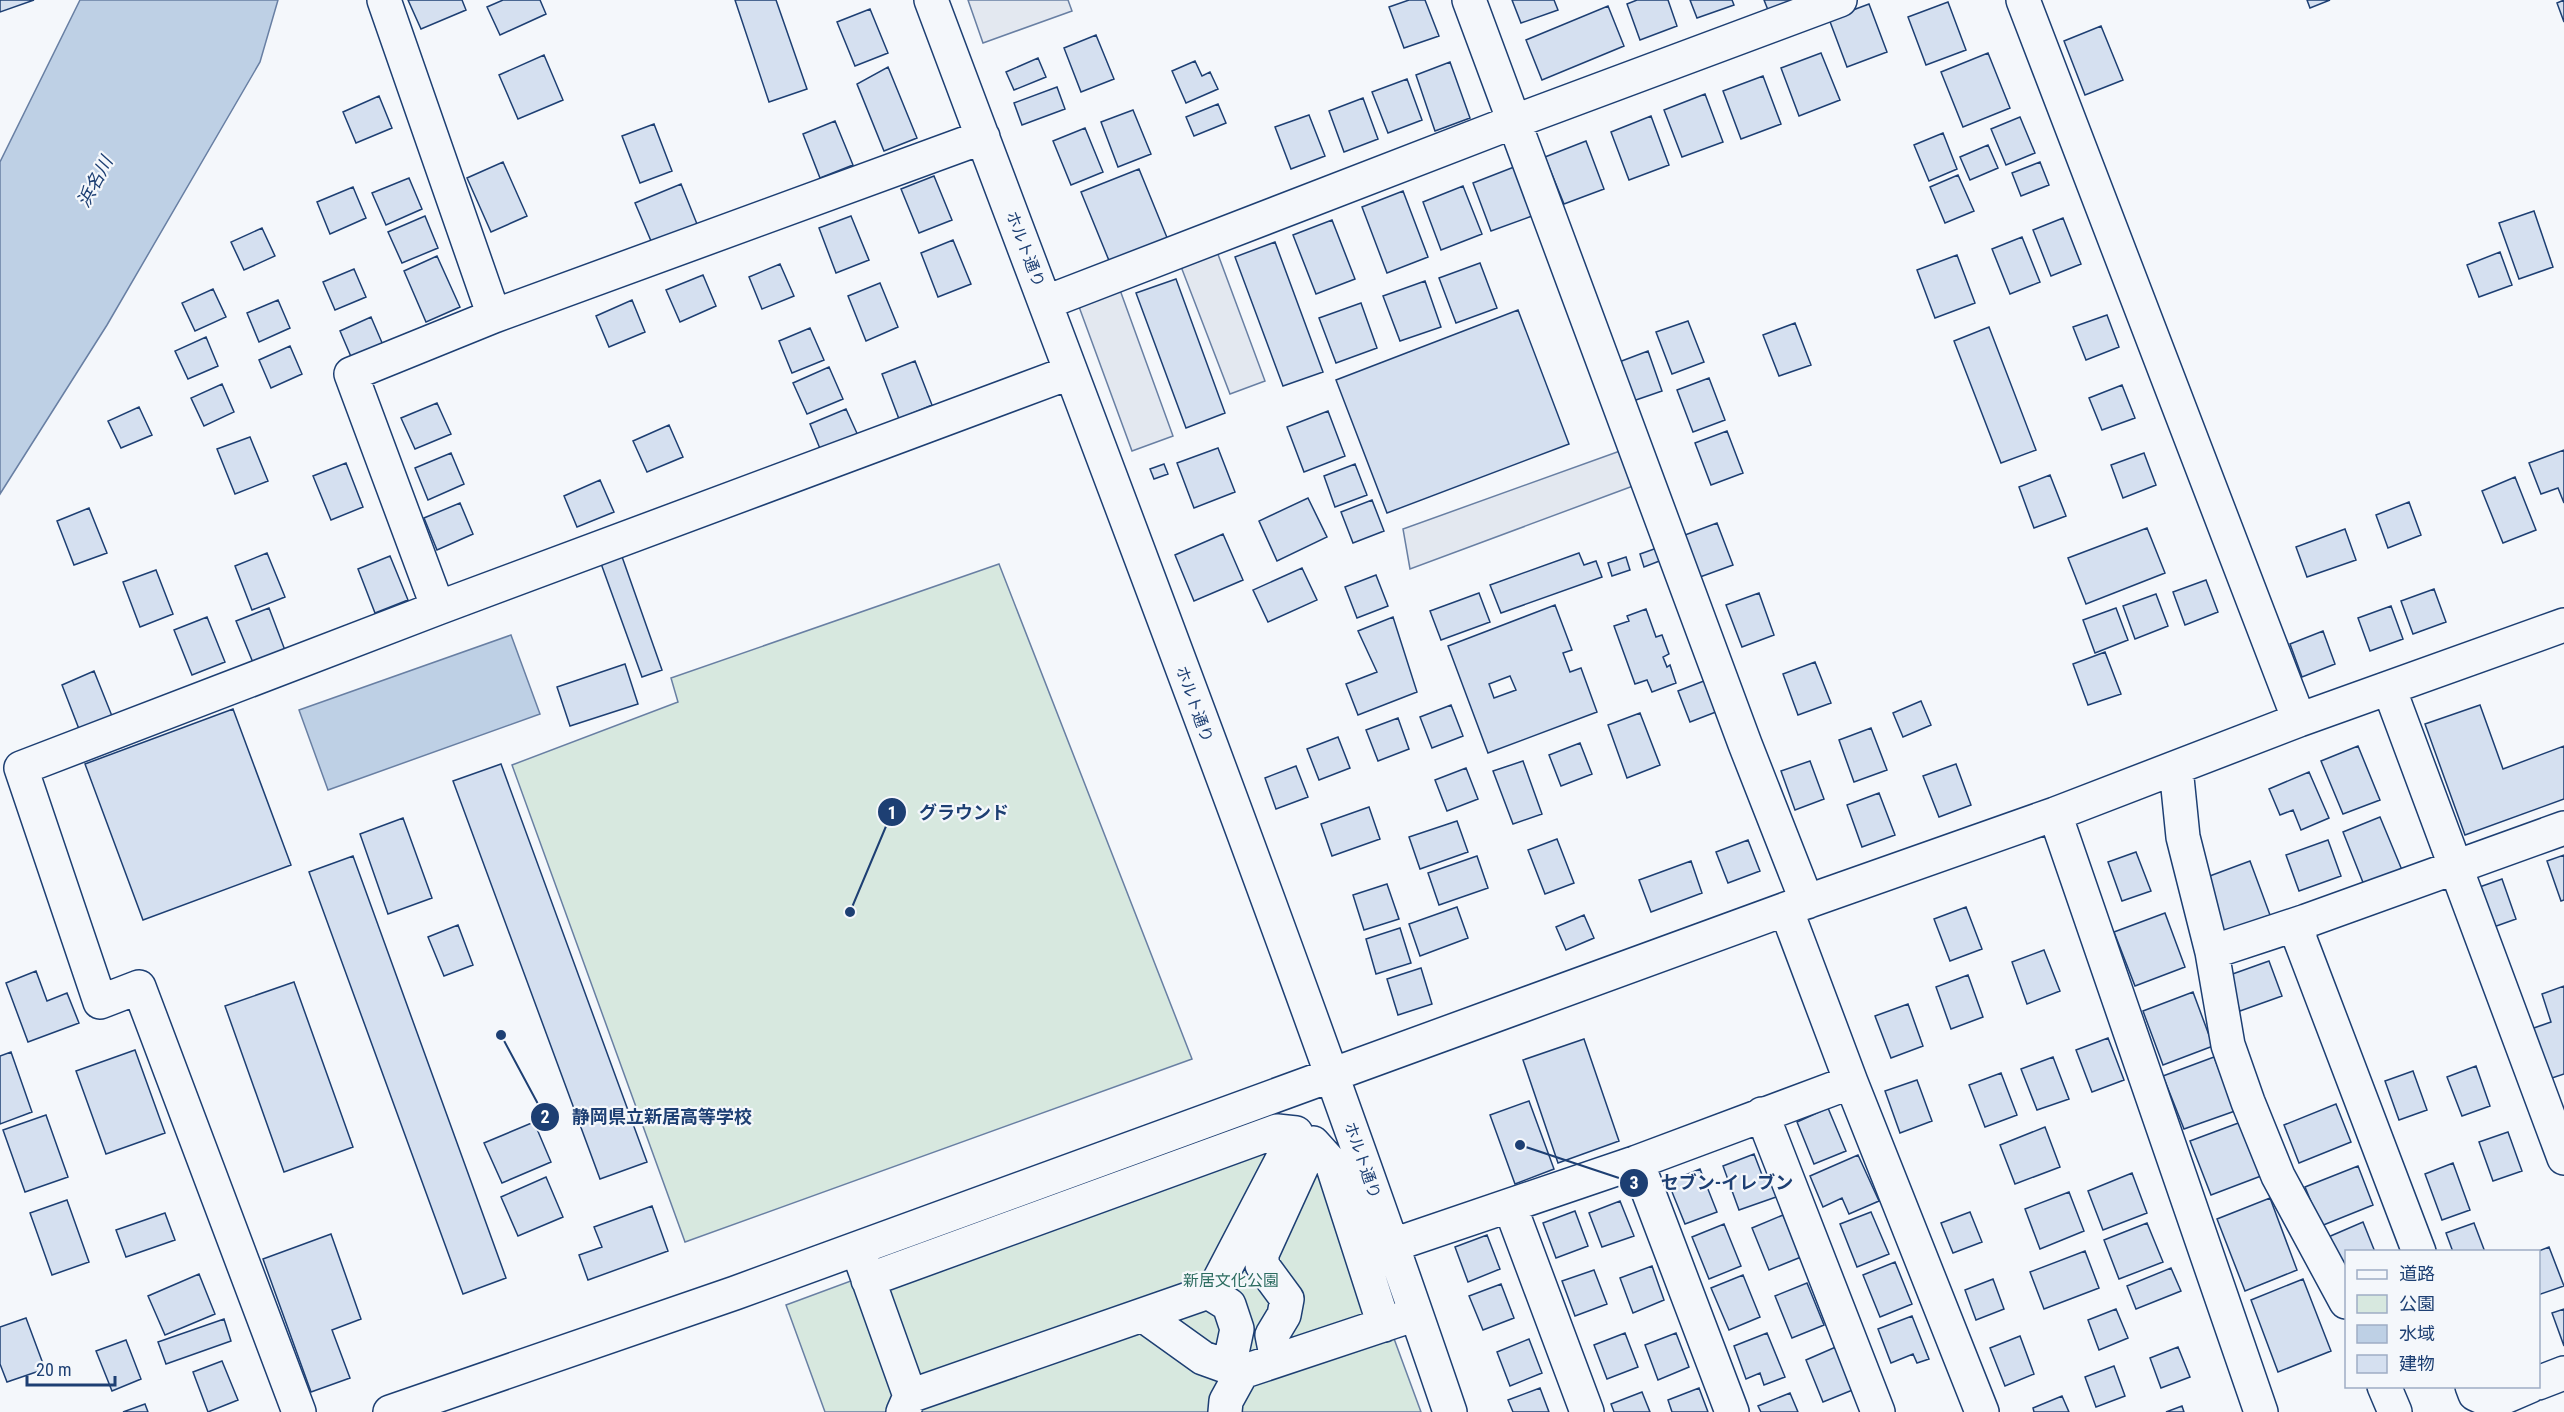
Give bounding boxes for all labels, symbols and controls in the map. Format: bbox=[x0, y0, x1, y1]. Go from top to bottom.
water label: 浜名川 bbox=[73, 151, 117, 211]
street label: ホルト通り bbox=[1002, 208, 1049, 290]
street label: ホルト通り bbox=[1172, 663, 1217, 745]
callout: グラウンド bbox=[877, 794, 1021, 830]
text: 1 bbox=[887, 802, 897, 823]
text: グラウンド bbox=[919, 802, 1009, 823]
callout: 静岡県立新居高等学校 bbox=[530, 1099, 764, 1135]
text: 2 bbox=[540, 1106, 550, 1127]
text: 静岡県立新居高等学校 bbox=[572, 1106, 752, 1127]
street label: ホルト通り bbox=[1341, 1119, 1385, 1201]
callout: セブン-イレブン bbox=[1619, 1165, 1805, 1201]
text: 3 bbox=[1629, 1172, 1639, 1193]
text: セブン-イレブン bbox=[1661, 1172, 1793, 1193]
legend bbox=[2345, 1250, 2540, 1388]
text: 道路 bbox=[2399, 1263, 2435, 1284]
park label: 新居文化公園 bbox=[1183, 1271, 1279, 1290]
text: 公園 bbox=[2399, 1293, 2435, 1314]
text: 水域 bbox=[2399, 1323, 2435, 1344]
scale bar bbox=[27, 1349, 116, 1387]
text: 建物 bbox=[2399, 1353, 2435, 1374]
text: 20 m bbox=[36, 1359, 71, 1380]

